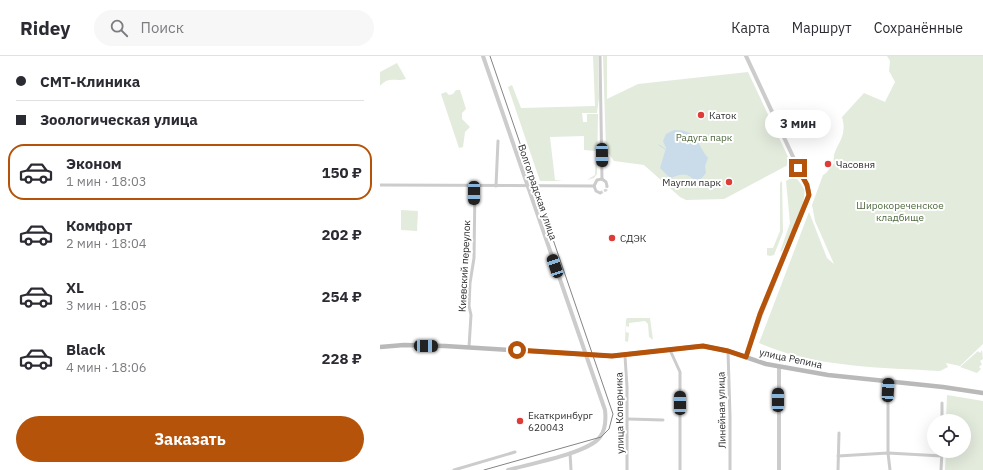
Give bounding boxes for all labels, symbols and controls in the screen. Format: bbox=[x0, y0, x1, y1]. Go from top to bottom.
search box bbox=[94, 10, 374, 46]
text: Ridey bbox=[20, 16, 70, 40]
icon: search bbox=[108, 17, 130, 39]
text: Поиск bbox=[140, 18, 184, 37]
text: Карта bbox=[731, 19, 770, 37]
text: Маршрут bbox=[792, 19, 852, 37]
text: Сохранённые bbox=[874, 19, 963, 37]
text: СМТ-Клиника bbox=[40, 72, 140, 91]
place label: Каток bbox=[709, 109, 737, 122]
text: Зоологическая улица bbox=[40, 110, 198, 129]
marker: Каток bbox=[696, 110, 706, 120]
callout: 3 мин bbox=[765, 110, 831, 138]
text: 3 мин bbox=[780, 115, 816, 132]
park label: Радуга парк bbox=[676, 131, 733, 144]
street label: Волгоградская улица bbox=[515, 143, 560, 242]
car bbox=[596, 143, 608, 167]
icon: car bbox=[18, 154, 54, 190]
text: Эконом bbox=[66, 154, 122, 173]
place label: Часовня bbox=[836, 158, 875, 171]
route end bbox=[789, 159, 807, 177]
marker: Часовня bbox=[823, 159, 833, 169]
text: 150 ₽ bbox=[322, 163, 362, 182]
text: 1 мин · 18:03 bbox=[66, 173, 147, 190]
place label: Маугли парк bbox=[662, 176, 721, 189]
marker: Маугли парк bbox=[724, 177, 734, 187]
car bbox=[468, 181, 480, 205]
park label: Широкореченское кладбище bbox=[856, 199, 944, 224]
icon: car bbox=[18, 216, 54, 252]
text: Комфорт bbox=[66, 216, 132, 235]
street label: Киевский переулок bbox=[456, 219, 473, 312]
text: 202 ₽ bbox=[322, 225, 362, 244]
place label: СДЭК bbox=[620, 232, 647, 245]
marker: СДЭК bbox=[607, 233, 617, 243]
text: 2 мин · 18:04 bbox=[66, 235, 147, 252]
car bbox=[545, 253, 565, 279]
icon: car bbox=[18, 278, 54, 314]
text: XL bbox=[66, 278, 84, 297]
text: 254 ₽ bbox=[322, 287, 362, 306]
text: 3 мин · 18:05 bbox=[66, 297, 147, 314]
icon: car bbox=[18, 340, 54, 376]
text: Black bbox=[66, 340, 106, 359]
car bbox=[414, 340, 438, 352]
route start bbox=[508, 341, 526, 359]
street label: улица Репина bbox=[758, 345, 824, 372]
text: 228 ₽ bbox=[322, 349, 362, 368]
text: 4 мин · 18:06 bbox=[66, 359, 147, 376]
street label: улица Коперника bbox=[612, 371, 627, 454]
street label: Линейная улица bbox=[714, 371, 729, 448]
car bbox=[881, 378, 895, 402]
car bbox=[772, 388, 784, 412]
car bbox=[674, 391, 686, 415]
place label: Екаткринбург 620043 bbox=[528, 409, 594, 434]
map controls bbox=[927, 414, 971, 458]
button: locate bbox=[927, 414, 971, 458]
button: Заказать bbox=[16, 416, 364, 462]
marker: Екаткринбург 620043 bbox=[515, 416, 525, 426]

